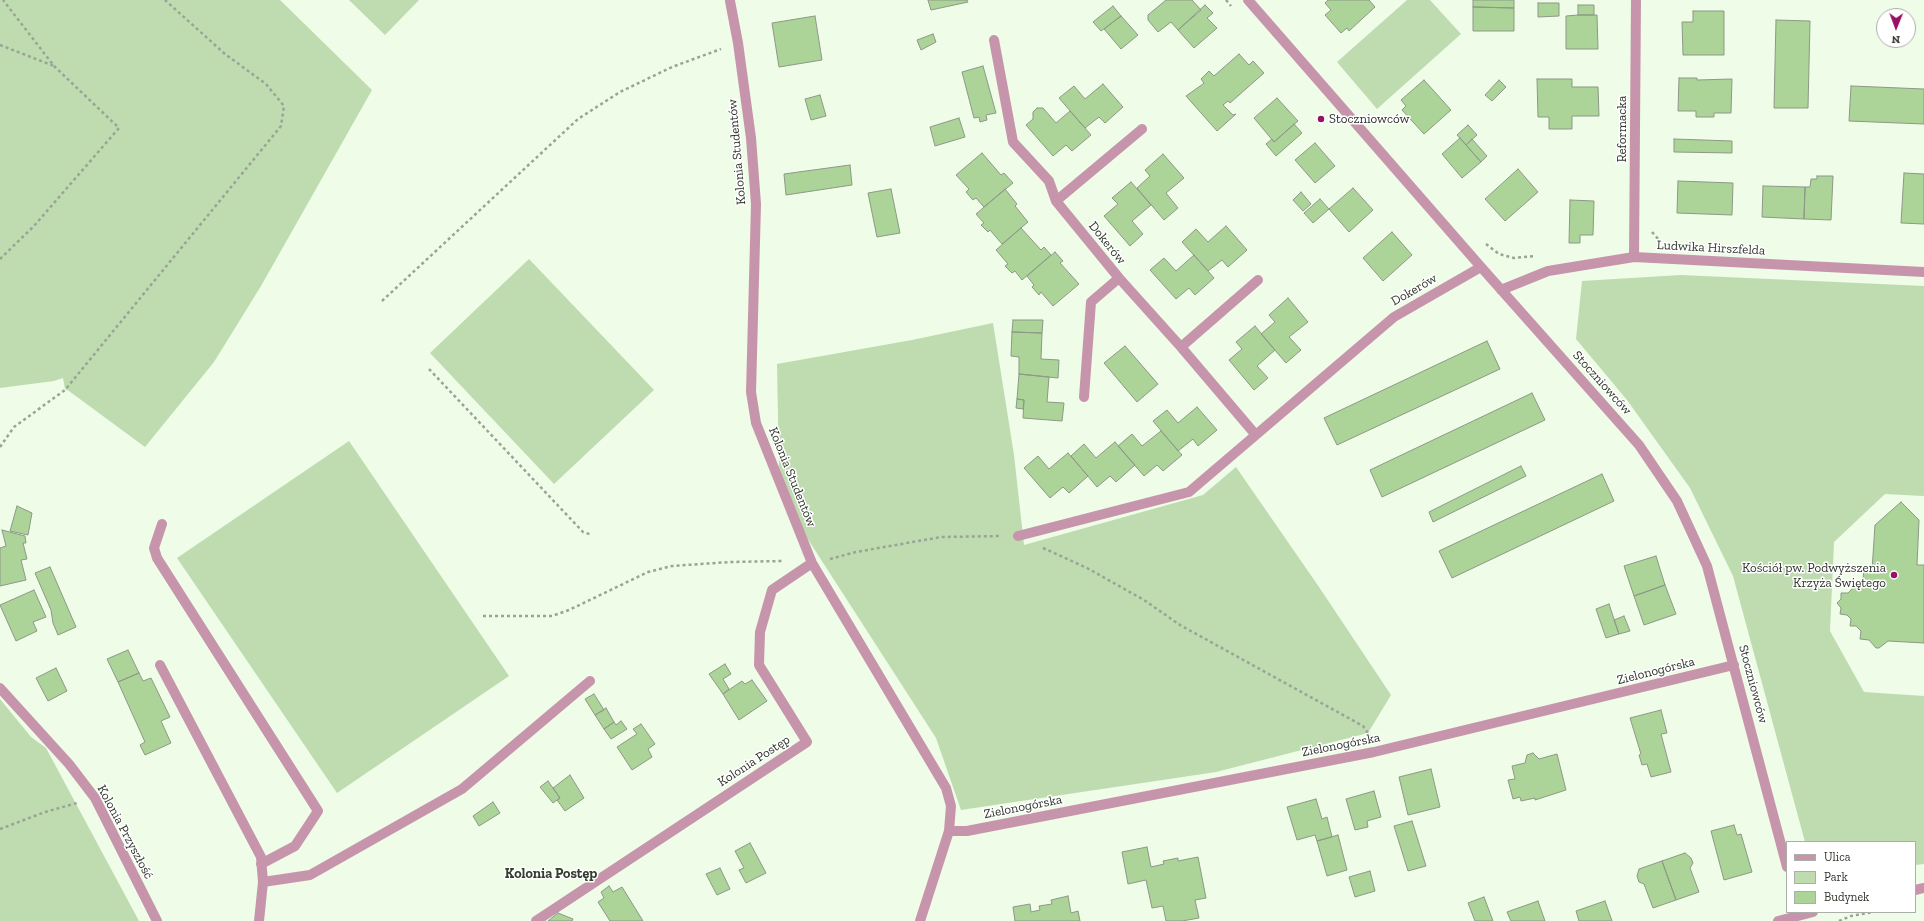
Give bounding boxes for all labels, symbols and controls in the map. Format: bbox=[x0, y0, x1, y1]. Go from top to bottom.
north arrow bbox=[1876, 8, 1916, 48]
text: N bbox=[1891, 33, 1900, 46]
street label: Reformacka bbox=[1614, 96, 1630, 162]
street label: Kolonia Studentów bbox=[725, 98, 749, 206]
place label: Stoczniowców bbox=[1329, 111, 1409, 127]
marker: Stoczniowców bbox=[1316, 114, 1326, 124]
street label: Dokerów bbox=[1085, 218, 1129, 268]
street label: Ludwika Hirszfelda bbox=[1656, 237, 1766, 259]
street label: Dokerów bbox=[1388, 271, 1440, 309]
street label: Stoczniowców bbox=[1569, 348, 1635, 418]
street label: Kolonia Studentów bbox=[765, 425, 819, 529]
place label: Kościół pw. Podwyższenia Krzyża Świętego bbox=[1742, 560, 1886, 591]
marker: Kościół pw. Podwyższenia Krzyża Świętego bbox=[1889, 570, 1899, 580]
street label: Stoczniowców bbox=[1735, 643, 1771, 725]
street label: Zielonogórska bbox=[1616, 654, 1696, 688]
street label: Zielonogórska bbox=[1301, 730, 1381, 760]
street label: Kolonia Postęp bbox=[715, 732, 793, 790]
street label: Kolonia Przyszłość bbox=[94, 782, 156, 882]
street label: Zielonogórska bbox=[983, 792, 1063, 822]
legend bbox=[1786, 841, 1916, 913]
text: Ulica bbox=[1824, 850, 1851, 864]
district label: Kolonia Postęp bbox=[505, 866, 597, 882]
text: Park bbox=[1824, 870, 1848, 884]
text: Budynek bbox=[1824, 890, 1869, 904]

